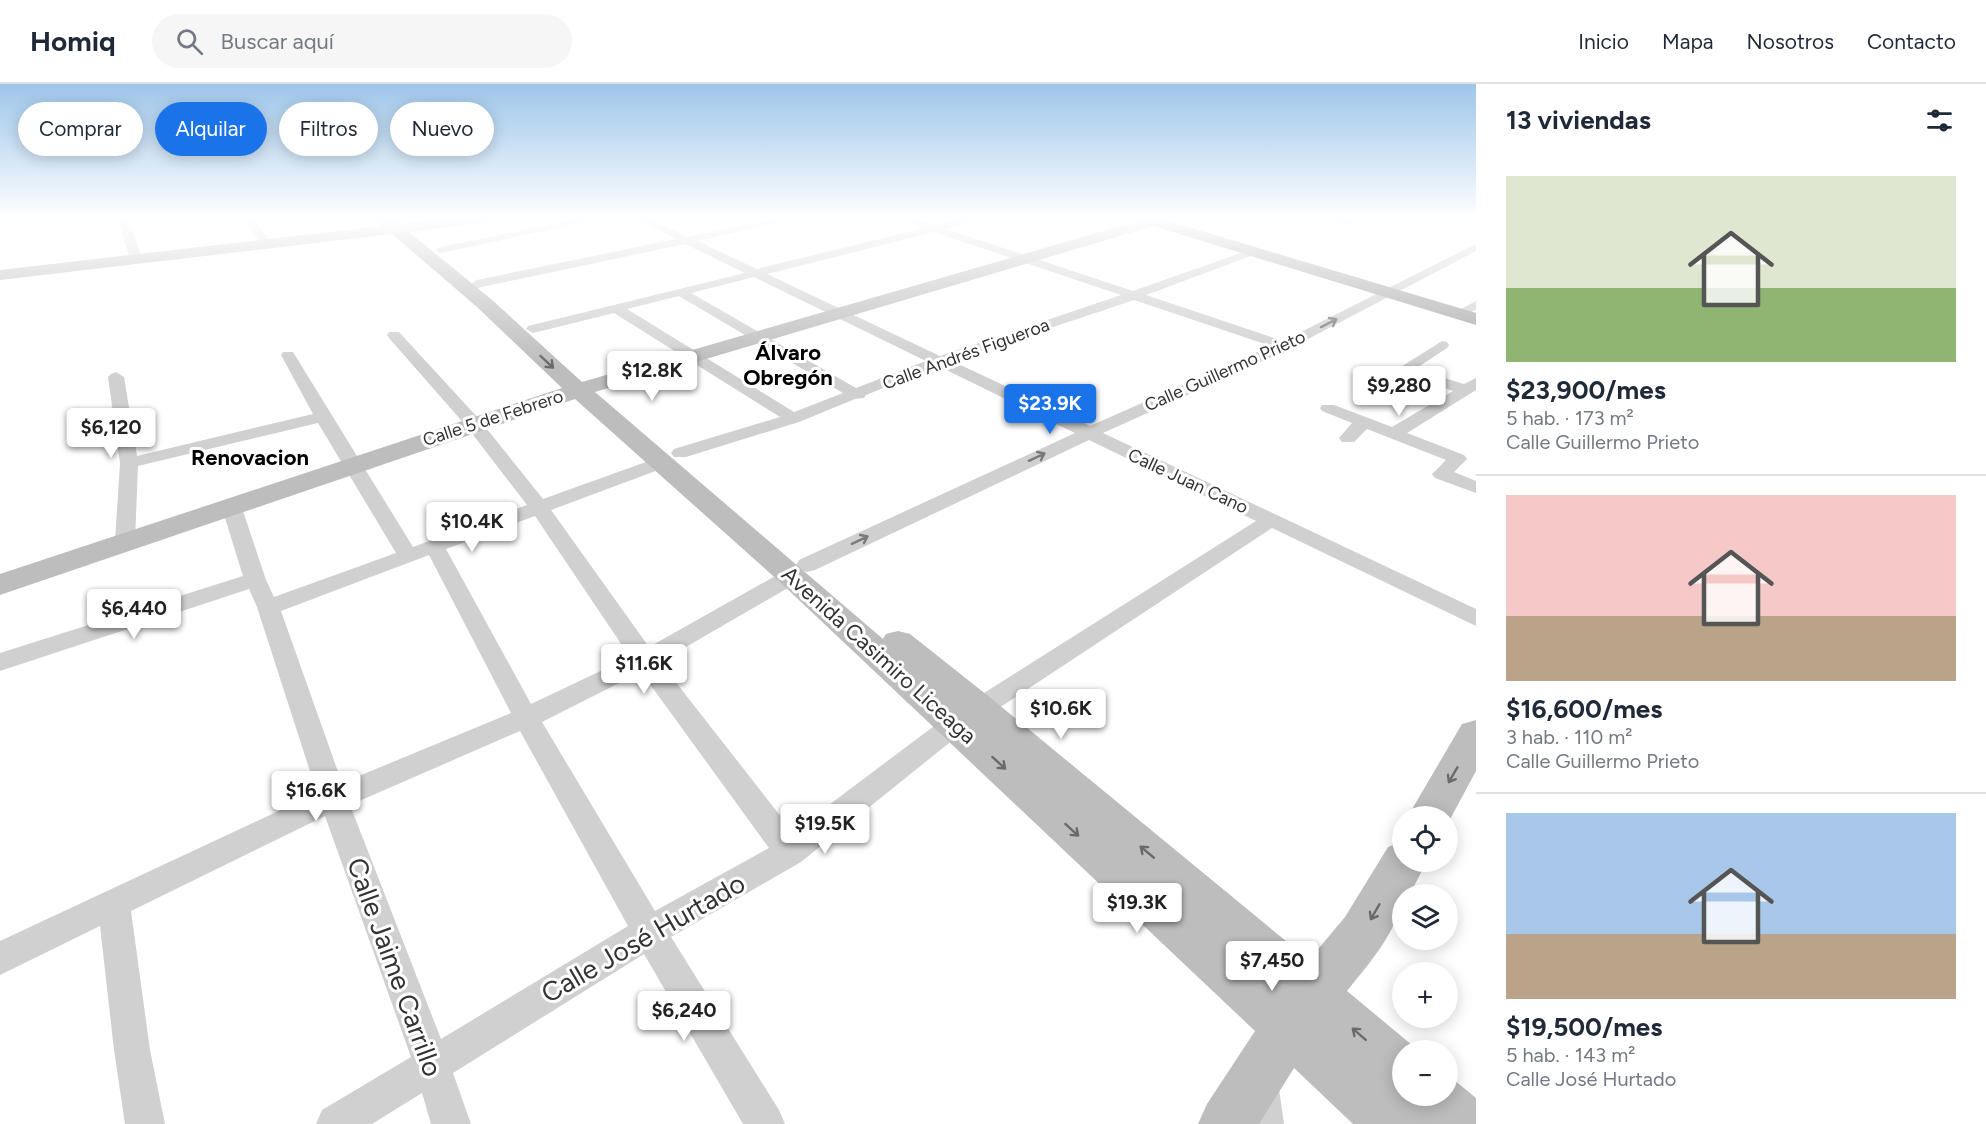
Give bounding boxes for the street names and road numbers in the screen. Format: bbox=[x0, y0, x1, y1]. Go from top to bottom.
street label: Calle Andrés Figueroa bbox=[880, 314, 1052, 394]
street label: Calle Guillermo Prieto bbox=[1141, 326, 1309, 416]
street label: Calle 5 de Febrero bbox=[420, 385, 566, 451]
street label: Calle Juan Cano bbox=[1124, 444, 1252, 518]
street label: Avenida Casimiro Liceaga bbox=[776, 561, 982, 749]
street label: Calle Jaime Carrillo bbox=[340, 853, 450, 1081]
street label: Calle José Hurtado bbox=[535, 866, 751, 1010]

